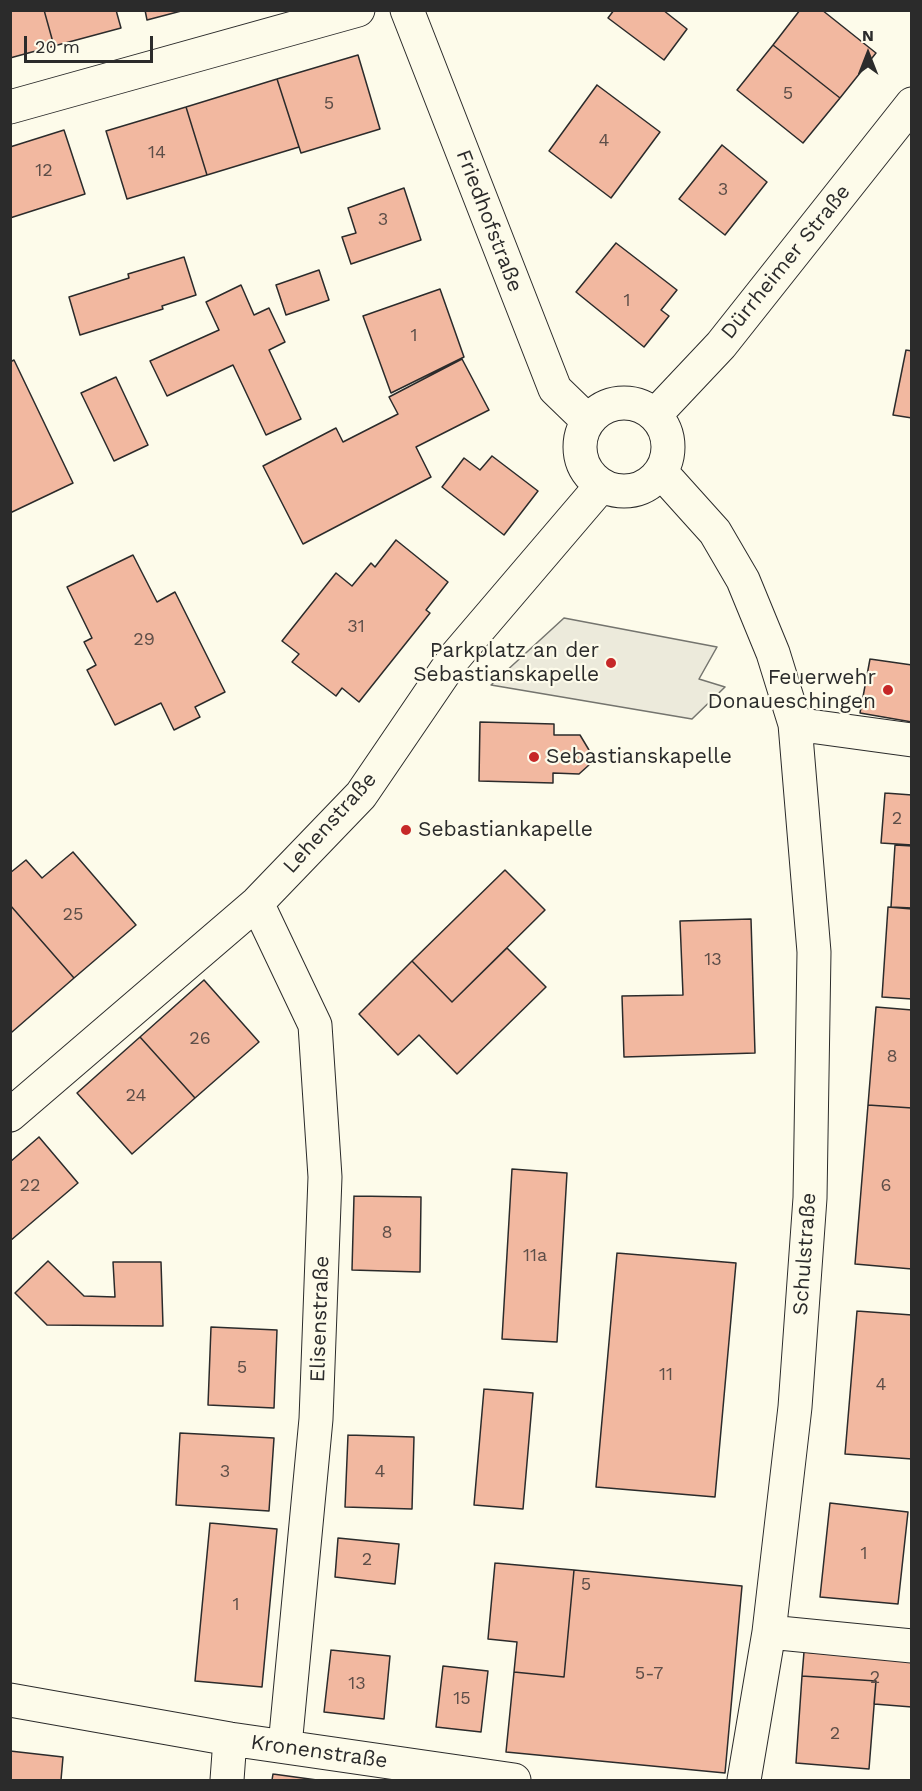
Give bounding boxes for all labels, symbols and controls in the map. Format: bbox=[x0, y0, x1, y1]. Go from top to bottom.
scale bar bbox=[27, 24, 156, 62]
north arrow bbox=[838, 24, 898, 84]
text: N bbox=[862, 26, 874, 45]
text: 20 m bbox=[35, 36, 80, 57]
house number: 5 bbox=[783, 83, 793, 105]
house number: 5 bbox=[324, 93, 334, 115]
house number: 4 bbox=[599, 130, 609, 152]
house number: 14 bbox=[148, 142, 166, 164]
street label: Friedhofstraße bbox=[450, 146, 528, 296]
house number: 12 bbox=[35, 160, 53, 182]
house number: 3 bbox=[718, 179, 728, 201]
street label: Dürrheimer Straße bbox=[716, 180, 856, 344]
house number: 3 bbox=[378, 209, 388, 231]
house number: 1 bbox=[623, 290, 631, 312]
house number: 1 bbox=[410, 325, 418, 347]
house number: 31 bbox=[347, 616, 365, 638]
house number: 29 bbox=[133, 629, 155, 651]
place label: Parkplatz an der Sebastianskapelle bbox=[413, 638, 599, 688]
marker: Parkplatz an der Sebastianskapelle bbox=[604, 656, 618, 670]
place label: Feuerwehr Donaueschingen bbox=[708, 665, 876, 715]
marker: Feuerwehr Donaueschingen bbox=[881, 683, 895, 697]
place label: Sebastianskapelle bbox=[546, 744, 732, 770]
marker: Sebastianskapelle bbox=[527, 750, 541, 764]
street label: Lehenstraße bbox=[278, 767, 382, 879]
house number: 2 bbox=[892, 808, 902, 830]
place label: Sebastiankapelle bbox=[418, 817, 593, 843]
marker: Sebastiankapelle bbox=[399, 823, 413, 837]
house number: 25 bbox=[63, 904, 83, 926]
house number: 13 bbox=[704, 949, 722, 971]
house number: 26 bbox=[189, 1028, 211, 1050]
house number: 8 bbox=[886, 1046, 898, 1068]
house number: 24 bbox=[126, 1085, 146, 1107]
house number: 22 bbox=[20, 1175, 40, 1197]
house number: 6 bbox=[881, 1175, 891, 1197]
street label: Schulstraße bbox=[788, 1192, 822, 1316]
house number: 8 bbox=[381, 1222, 393, 1244]
house number: 11a bbox=[523, 1245, 547, 1267]
street label: Elisenstraße bbox=[305, 1255, 335, 1383]
house number: 5 bbox=[237, 1357, 247, 1379]
house number: 11 bbox=[659, 1364, 673, 1386]
house number: 4 bbox=[876, 1374, 886, 1396]
house number: 3 bbox=[220, 1461, 230, 1483]
house number: 4 bbox=[375, 1461, 385, 1483]
house number: 1 bbox=[860, 1543, 868, 1565]
house number: 2 bbox=[362, 1549, 372, 1571]
house number: 5 bbox=[581, 1574, 591, 1596]
house number: 1 bbox=[232, 1594, 240, 1616]
house number: 5-7 bbox=[635, 1663, 663, 1685]
house number: 2 bbox=[870, 1667, 880, 1689]
house number: 13 bbox=[348, 1673, 366, 1695]
house number: 15 bbox=[453, 1688, 471, 1710]
house number: 2 bbox=[830, 1723, 840, 1745]
street label: Kronenstraße bbox=[249, 1730, 389, 1774]

